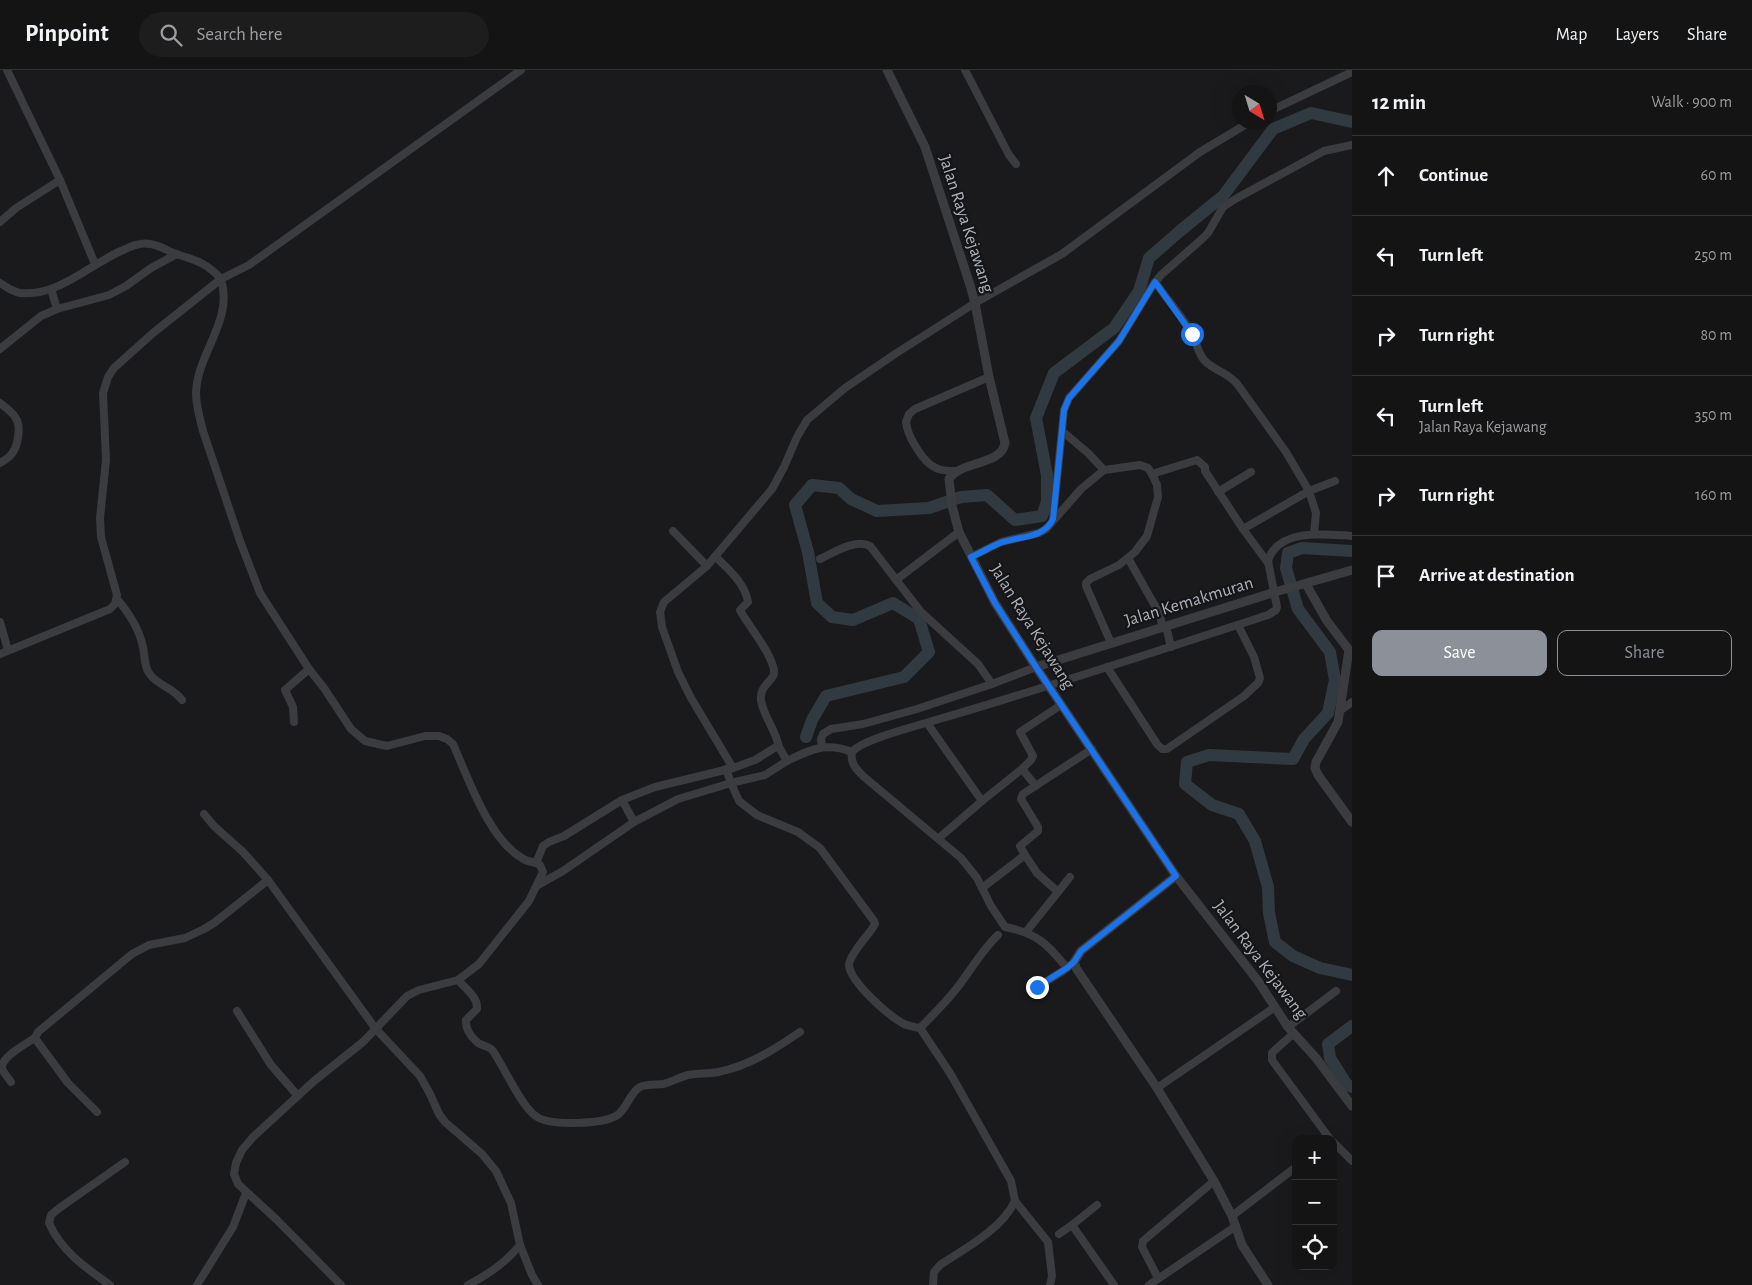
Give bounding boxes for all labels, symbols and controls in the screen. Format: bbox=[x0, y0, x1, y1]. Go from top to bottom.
search box bbox=[139, 12, 489, 57]
icon: search bbox=[157, 21, 185, 49]
text: Pinpoint bbox=[25, 22, 109, 46]
text: Search here bbox=[197, 25, 283, 44]
text: Map bbox=[1556, 26, 1587, 44]
text: Layers bbox=[1615, 26, 1659, 44]
text: Share bbox=[1687, 26, 1727, 44]
north arrow bbox=[1232, 85, 1277, 130]
text: 12 min bbox=[1372, 92, 1426, 113]
text: Walk · 900 m bbox=[1651, 94, 1732, 110]
street label: Jalan Raya Kejawang bbox=[935, 153, 997, 295]
icon: ahead bbox=[1372, 162, 1400, 190]
text: Continue bbox=[1419, 166, 1488, 185]
text: 60 m bbox=[1701, 167, 1732, 183]
icon: left bbox=[1372, 242, 1400, 270]
text: Turn left bbox=[1419, 246, 1483, 265]
text: 250 m bbox=[1694, 247, 1732, 263]
icon: right bbox=[1372, 322, 1400, 350]
route start bbox=[1181, 323, 1204, 346]
text: Turn right bbox=[1419, 326, 1494, 345]
text: 80 m bbox=[1701, 327, 1732, 343]
text: Turn left bbox=[1419, 397, 1483, 416]
icon: left bbox=[1372, 402, 1400, 430]
text: 350 m bbox=[1695, 407, 1732, 423]
text: Jalan Raya Kejawang bbox=[1419, 419, 1546, 435]
icon: right bbox=[1372, 482, 1400, 510]
text: Turn right bbox=[1419, 486, 1494, 505]
text: 160 m bbox=[1695, 487, 1732, 503]
street label: Jalan Raya Kejawang bbox=[986, 561, 1078, 693]
icon: arrive bbox=[1372, 562, 1400, 590]
text: Arrive at destination bbox=[1419, 566, 1575, 585]
street label: Jalan Kemakmuran bbox=[1123, 574, 1255, 630]
button: Save bbox=[1372, 630, 1547, 676]
button: Share bbox=[1557, 630, 1732, 676]
street label: Jalan Raya Kejawang bbox=[1210, 897, 1310, 1023]
route end bbox=[1026, 976, 1049, 999]
map controls bbox=[1292, 1135, 1337, 1270]
button: + bbox=[1292, 1135, 1337, 1180]
button: − bbox=[1292, 1180, 1337, 1225]
button: locate bbox=[1292, 1225, 1337, 1270]

